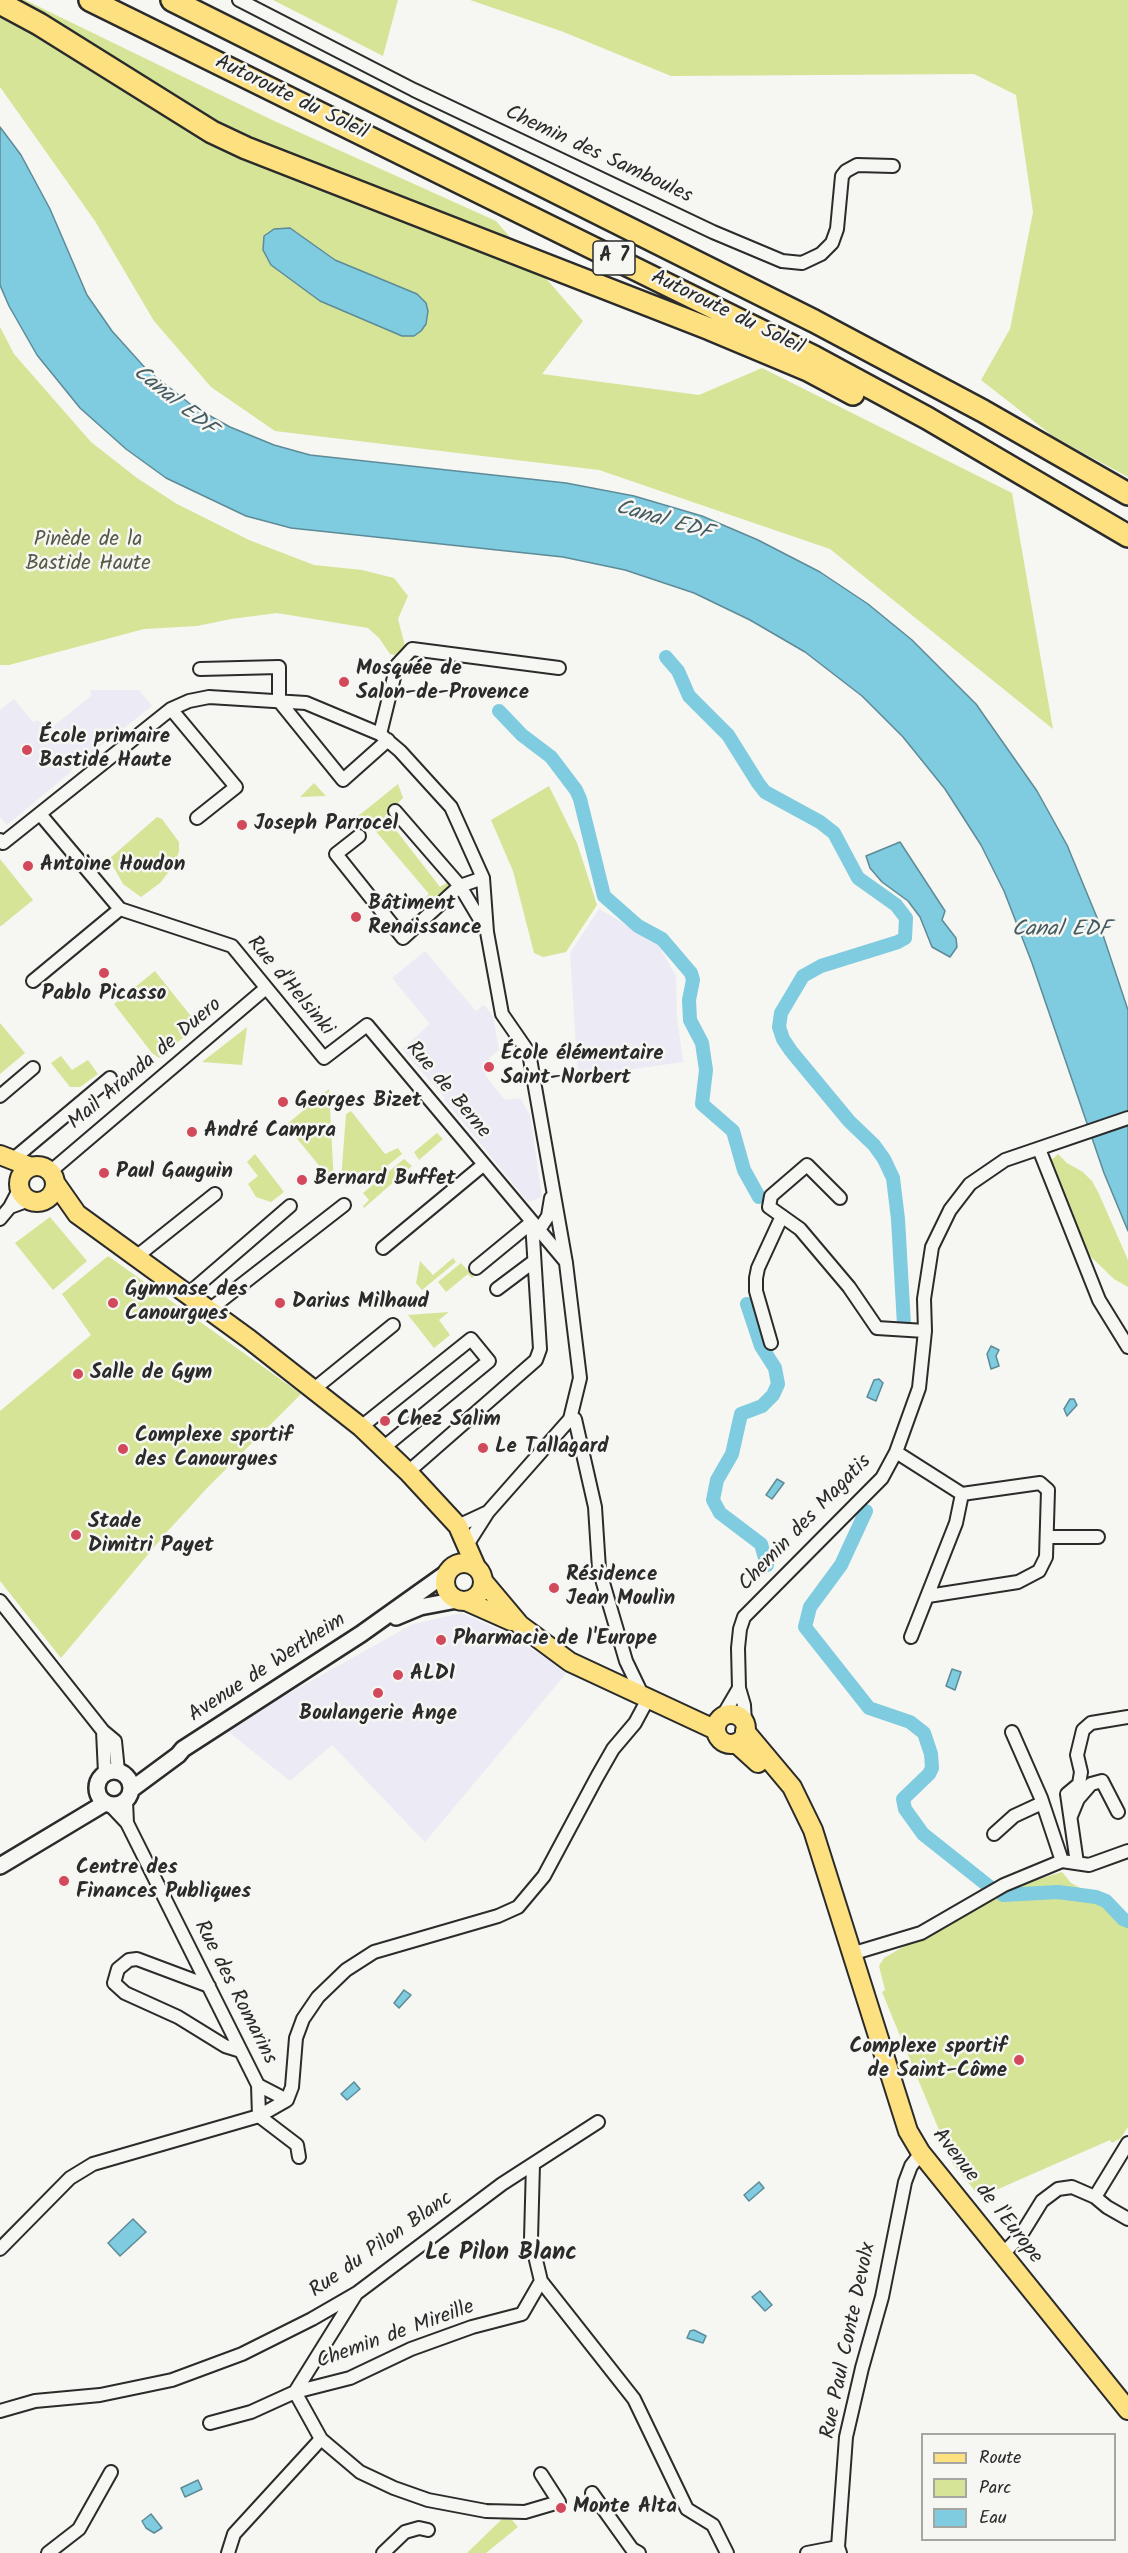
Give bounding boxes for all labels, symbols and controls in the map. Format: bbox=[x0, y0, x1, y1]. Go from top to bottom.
street label: Autoroute du Soleil bbox=[210, 51, 372, 147]
street label: Chemin des Samboules bbox=[500, 102, 696, 210]
road number: A 7 bbox=[593, 241, 635, 275]
street label: Autoroute du Soleil bbox=[646, 266, 808, 362]
water label: Canal EDF bbox=[126, 361, 220, 443]
water label: Canal EDF bbox=[612, 496, 714, 548]
park label: Pinède de la Bastide Haute bbox=[25, 528, 151, 578]
place label: Mosquée de Salon-de-Provence bbox=[356, 657, 529, 707]
marker: Mosquée de Salon-de-Provence bbox=[337, 675, 351, 689]
place label: École primaire Bastide Haute bbox=[39, 725, 172, 775]
marker: École primaire Bastide Haute bbox=[20, 743, 34, 757]
place label: Joseph Parrocel bbox=[254, 812, 398, 838]
marker: Joseph Parrocel bbox=[235, 818, 249, 832]
place label: Antoine Houdon bbox=[40, 853, 185, 879]
marker: Antoine Houdon bbox=[21, 859, 35, 873]
place label: Bâtiment Renaissance bbox=[368, 892, 481, 942]
marker: Bâtiment Renaissance bbox=[349, 910, 363, 924]
water label: Canal EDF bbox=[1012, 918, 1110, 944]
street label: Rue d'Helsinki bbox=[240, 932, 338, 1042]
marker: Pablo Picasso bbox=[97, 966, 111, 980]
place label: Pablo Picasso bbox=[42, 982, 166, 1008]
street label: Mail Aranda de Duero bbox=[64, 994, 228, 1136]
street label: Rue de Berne bbox=[399, 1037, 495, 1145]
place label: École élémentaire Saint-Norbert bbox=[501, 1042, 664, 1092]
marker: École élémentaire Saint-Norbert bbox=[482, 1060, 496, 1074]
place label: Georges Bizet bbox=[295, 1089, 422, 1115]
marker: Georges Bizet bbox=[276, 1095, 290, 1109]
place label: André Campra bbox=[204, 1119, 336, 1145]
marker: André Campra bbox=[185, 1125, 199, 1139]
place label: Paul Gauguin bbox=[116, 1160, 233, 1186]
marker: Paul Gauguin bbox=[97, 1166, 111, 1180]
place label: Bernard Buffet bbox=[314, 1167, 456, 1193]
marker: Bernard Buffet bbox=[295, 1173, 309, 1187]
place label: Gymnase des Canourgues bbox=[125, 1278, 248, 1328]
place label: Darius Milhaud bbox=[292, 1290, 429, 1316]
marker: Gymnase des Canourgues bbox=[106, 1296, 120, 1310]
marker: Darius Milhaud bbox=[273, 1296, 287, 1310]
place label: Salle de Gym bbox=[90, 1361, 212, 1387]
marker: Salle de Gym bbox=[71, 1367, 85, 1381]
place label: Chez Salim bbox=[397, 1408, 501, 1434]
marker: Chez Salim bbox=[378, 1414, 392, 1428]
place label: Complexe sportif des Canourgues bbox=[135, 1424, 292, 1474]
place label: Le Tallagard bbox=[495, 1435, 609, 1461]
marker: Le Tallagard bbox=[476, 1441, 490, 1455]
marker: Complexe sportif des Canourgues bbox=[116, 1442, 130, 1456]
street label: Chemin des Magatis bbox=[734, 1450, 878, 1598]
place label: Stade Dimitri Payet bbox=[88, 1510, 214, 1560]
marker: Stade Dimitri Payet bbox=[69, 1528, 83, 1542]
place label: Résidence Jean Moulin bbox=[566, 1563, 675, 1613]
marker: Résidence Jean Moulin bbox=[547, 1581, 561, 1595]
street label: Avenue de Wertheim bbox=[185, 1609, 351, 1729]
place label: Pharmacie de l'Europe bbox=[453, 1627, 657, 1653]
marker: Pharmacie de l'Europe bbox=[434, 1633, 448, 1647]
place label: ALDI bbox=[410, 1662, 455, 1688]
marker: ALDI bbox=[391, 1668, 405, 1682]
marker: Boulangerie Ange bbox=[371, 1686, 385, 1700]
place label: Boulangerie Ange bbox=[299, 1702, 457, 1728]
place label: Centre des Finances Publiques bbox=[76, 1856, 251, 1906]
marker: Centre des Finances Publiques bbox=[57, 1874, 71, 1888]
street label: Rue des Romarins bbox=[187, 1917, 281, 2069]
place label: Complexe sportif de Saint-Côme bbox=[850, 2035, 1007, 2085]
marker: Complexe sportif de Saint-Côme bbox=[1012, 2053, 1026, 2067]
street label: Avenue de l'Europe bbox=[925, 2124, 1047, 2270]
street label: Rue du Pilon Blanc bbox=[306, 2187, 458, 2305]
district label: Le Pilon Blanc bbox=[425, 2241, 577, 2269]
street label: Rue Paul Conte Devolx bbox=[817, 2241, 883, 2441]
street label: Chemin de Mireille bbox=[314, 2296, 478, 2376]
legend bbox=[921, 2433, 1116, 2541]
text: Route bbox=[979, 2444, 1021, 2473]
text: Parc bbox=[979, 2474, 1011, 2503]
place label: Monte Alta bbox=[573, 2495, 677, 2521]
marker: Monte Alta bbox=[554, 2501, 568, 2515]
text: Eau bbox=[979, 2504, 1007, 2533]

